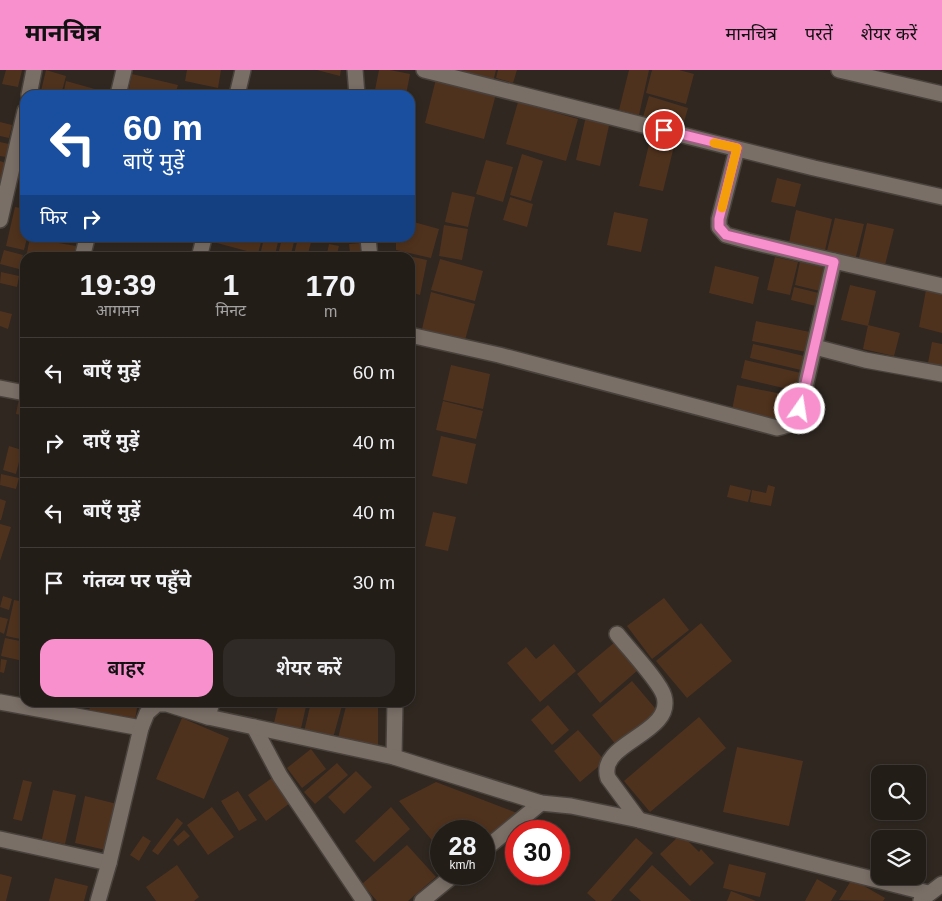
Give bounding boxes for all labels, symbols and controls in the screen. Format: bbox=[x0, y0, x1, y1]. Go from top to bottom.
text: मानचित्र bbox=[25, 19, 101, 46]
text: मानचित्र bbox=[725, 24, 777, 44]
text: परतें bbox=[805, 24, 833, 44]
text: शेयर करें bbox=[861, 24, 917, 44]
text: 60 m bbox=[123, 108, 203, 147]
pin bbox=[643, 109, 685, 151]
icon: left bbox=[40, 110, 105, 175]
icon: arrive bbox=[650, 116, 678, 144]
text: बाएँ मुड़ें bbox=[123, 149, 184, 174]
icon: right bbox=[77, 205, 105, 233]
text: फिर bbox=[40, 207, 67, 228]
text: 19:39 bbox=[79, 268, 156, 301]
text: 1 bbox=[222, 268, 239, 301]
text: 170 bbox=[306, 269, 356, 302]
text: आगमन bbox=[96, 302, 140, 319]
text: मिनट bbox=[215, 302, 246, 319]
text: m bbox=[324, 303, 337, 320]
icon: left bbox=[40, 359, 68, 387]
text: बाएँ मुड़ें bbox=[83, 360, 140, 381]
text: 60 m bbox=[353, 362, 395, 383]
position arrow bbox=[773, 382, 825, 434]
icon: right bbox=[40, 429, 68, 457]
text: दाएँ मुड़ें bbox=[83, 430, 139, 451]
text: 40 m bbox=[353, 432, 395, 453]
icon: left bbox=[40, 499, 68, 527]
text: बाएँ मुड़ें bbox=[83, 500, 140, 521]
text: 40 m bbox=[353, 502, 395, 523]
icon: arrive bbox=[40, 569, 68, 597]
text: गंतव्य पर पहुँचे bbox=[83, 570, 191, 591]
text: 30 m bbox=[353, 572, 395, 593]
button: बाहर bbox=[40, 639, 213, 697]
button: शेयर करें bbox=[223, 639, 395, 697]
map controls bbox=[871, 765, 926, 885]
button: search bbox=[871, 765, 926, 820]
speed limit sign: 30 bbox=[505, 820, 570, 885]
button: layers bbox=[871, 830, 926, 885]
text: 28 bbox=[449, 832, 476, 860]
text: km/h bbox=[449, 858, 476, 872]

